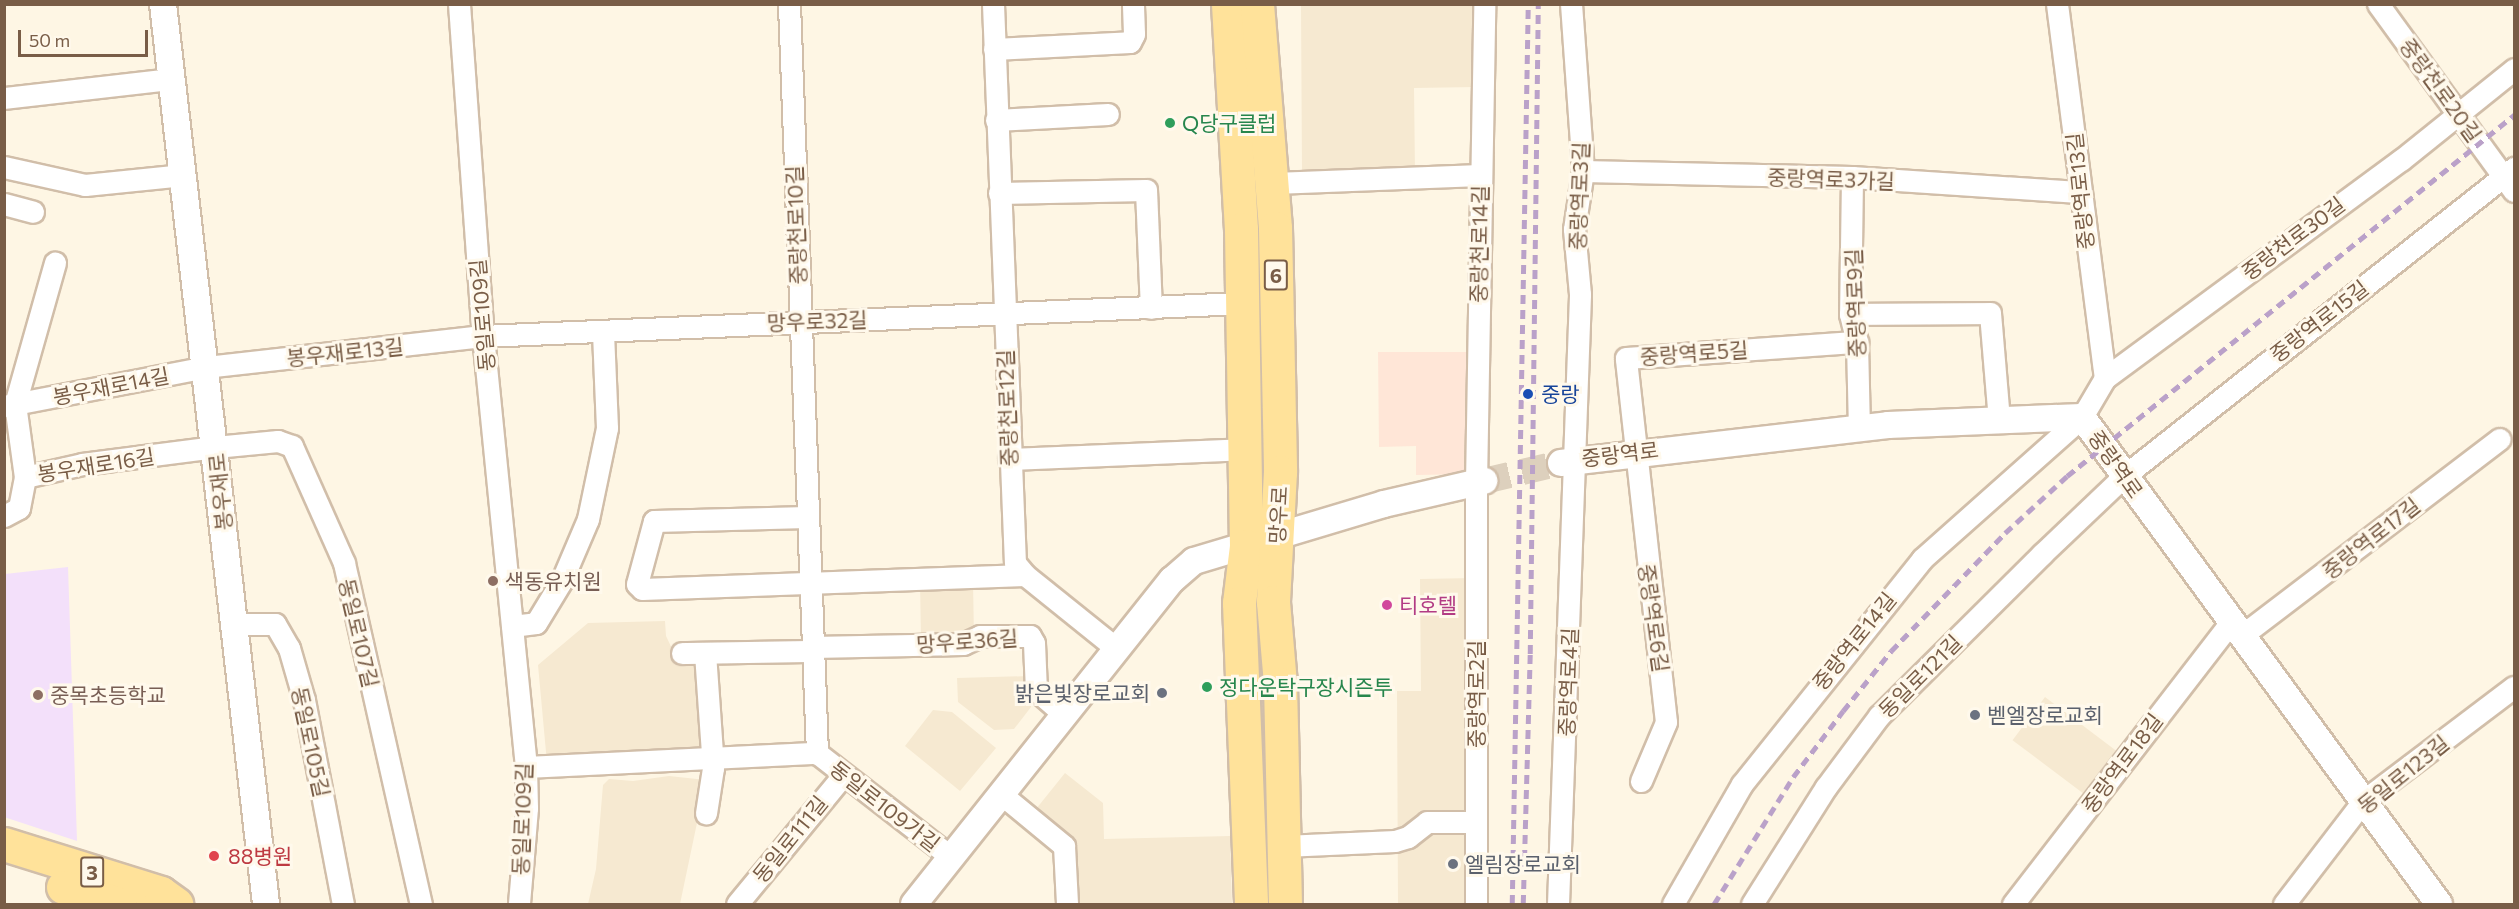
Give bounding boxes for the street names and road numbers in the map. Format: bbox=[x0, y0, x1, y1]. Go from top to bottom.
street label: 중랑천로20길 bbox=[2395, 33, 2487, 147]
street label: 중랑역로13길 bbox=[2061, 131, 2099, 251]
street label: 중랑역로3길 bbox=[1565, 141, 1593, 251]
street label: 중랑역로3가길 bbox=[1767, 164, 1895, 194]
street label: 중랑천로10길 bbox=[781, 165, 811, 285]
street label: 중랑천로14길 bbox=[1465, 185, 1493, 303]
street label: 중랑천로30길 bbox=[2237, 191, 2349, 285]
street label: 중랑역로9길 bbox=[1840, 248, 1870, 358]
street label: 동일로109길 bbox=[465, 258, 499, 372]
road number: 6 bbox=[1262, 258, 1290, 292]
street label: 중랑역로15길 bbox=[2265, 275, 2373, 367]
street label: 망우로32길 bbox=[766, 307, 868, 335]
street label: 봉우재로13길 bbox=[285, 333, 405, 371]
street label: 중랑역로5길 bbox=[1639, 337, 1749, 369]
street label: 중랑천로12길 bbox=[992, 349, 1022, 467]
street label: 봉우재로14길 bbox=[51, 362, 171, 410]
street label: 중랑역로 bbox=[2084, 425, 2148, 503]
street label: 중랑역로 bbox=[1580, 437, 1660, 471]
street label: 봉우재로16길 bbox=[36, 443, 156, 487]
street label: 봉우재로 bbox=[203, 452, 237, 532]
street label: 망우로 bbox=[1264, 485, 1292, 545]
street label: 중랑역로17길 bbox=[2317, 492, 2425, 584]
street label: 중랑역로6길 bbox=[1634, 562, 1674, 674]
street label: 동일로107길 bbox=[334, 576, 384, 690]
street label: 중랑역로14길 bbox=[1807, 587, 1901, 695]
street label: 망우로36길 bbox=[915, 625, 1019, 657]
street label: 중랑역로4길 bbox=[1554, 627, 1582, 737]
street label: 동일로121길 bbox=[1873, 629, 1967, 723]
street label: 중랑역로2길 bbox=[1463, 640, 1489, 748]
street label: 동일로105길 bbox=[287, 685, 335, 799]
street label: 중랑역로18길 bbox=[2076, 708, 2168, 818]
street label: 동일로123길 bbox=[2352, 730, 2454, 818]
street label: 동일로109가길 bbox=[825, 755, 945, 857]
street label: 동일로109길 bbox=[507, 762, 537, 876]
street label: 동일로111길 bbox=[747, 791, 833, 887]
road number: 3 bbox=[80, 855, 104, 889]

